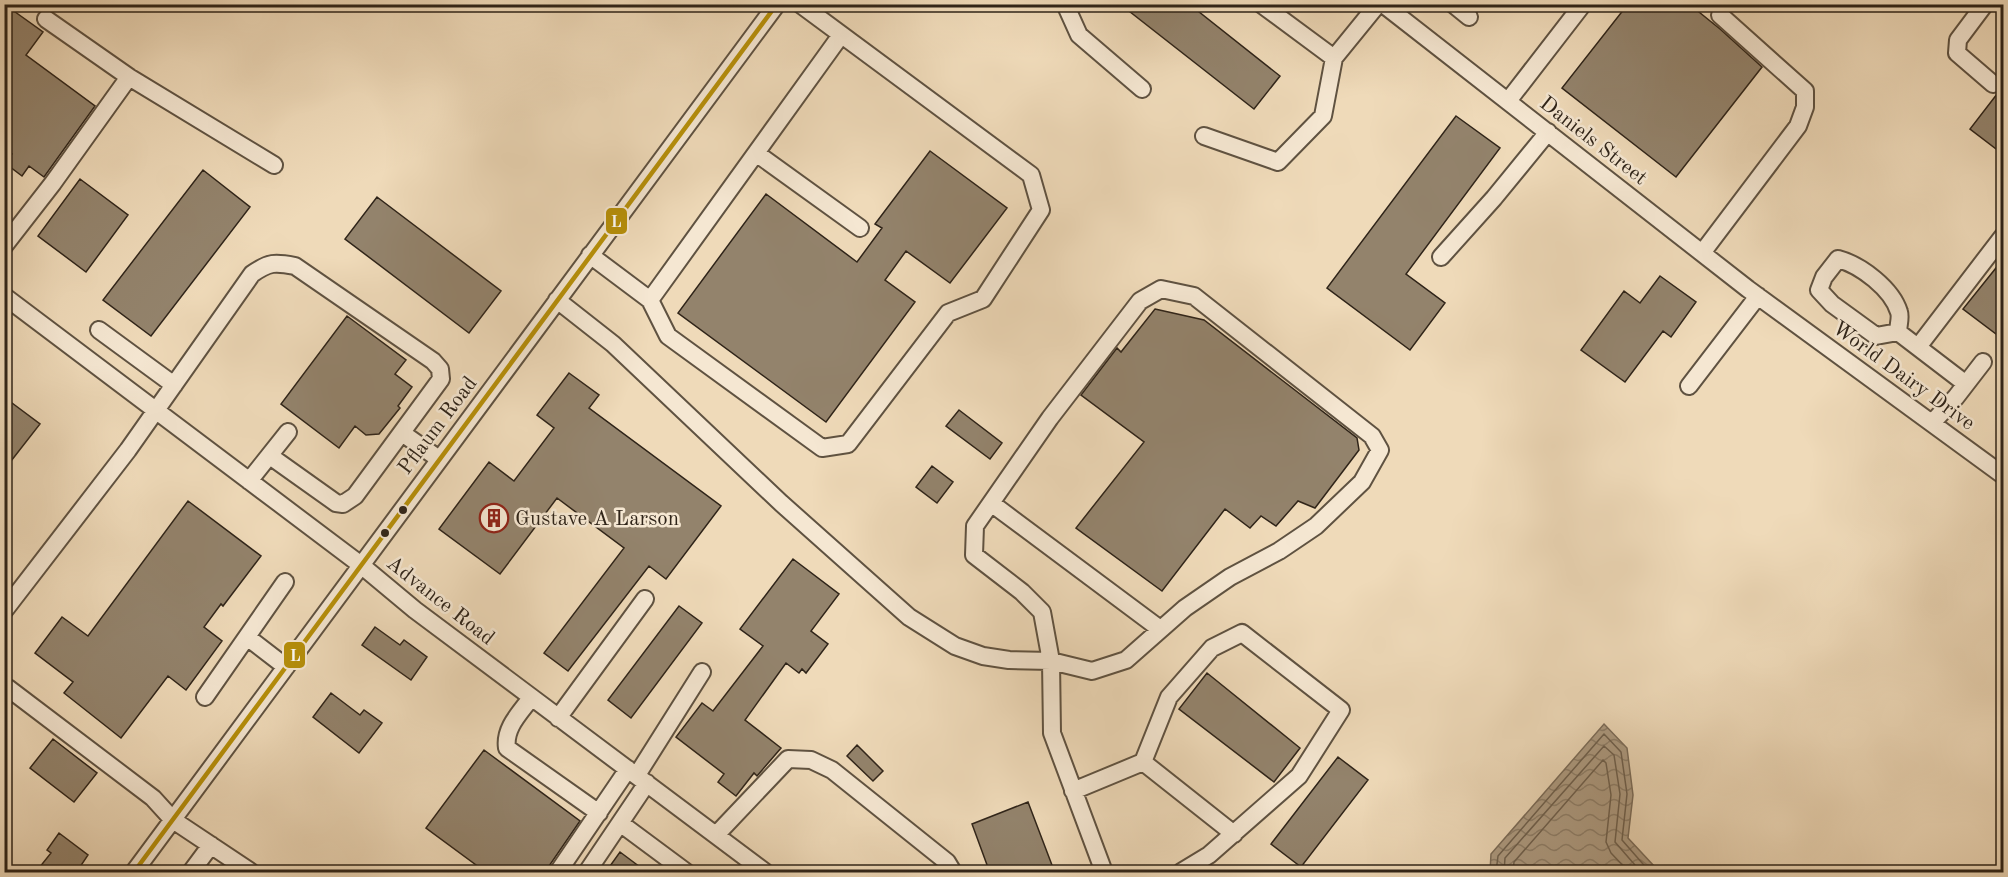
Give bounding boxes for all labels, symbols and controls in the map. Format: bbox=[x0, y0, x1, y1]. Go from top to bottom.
street label: Daniels Street bbox=[1535, 93, 1651, 189]
line badge: L bbox=[605, 207, 628, 235]
text: L bbox=[611, 215, 622, 231]
street label: World Dairy Drive bbox=[1828, 318, 1978, 435]
street label: Pflaum Road bbox=[395, 373, 482, 479]
building icon: Gustave A Larson bbox=[478, 502, 510, 534]
unlabelled marker bbox=[397, 504, 409, 516]
place label: Gustave A Larson bbox=[515, 509, 679, 530]
unlabelled marker bbox=[379, 527, 391, 539]
street label: Advance Road bbox=[382, 553, 498, 650]
line badge: L bbox=[283, 641, 306, 669]
text: L bbox=[290, 649, 301, 665]

